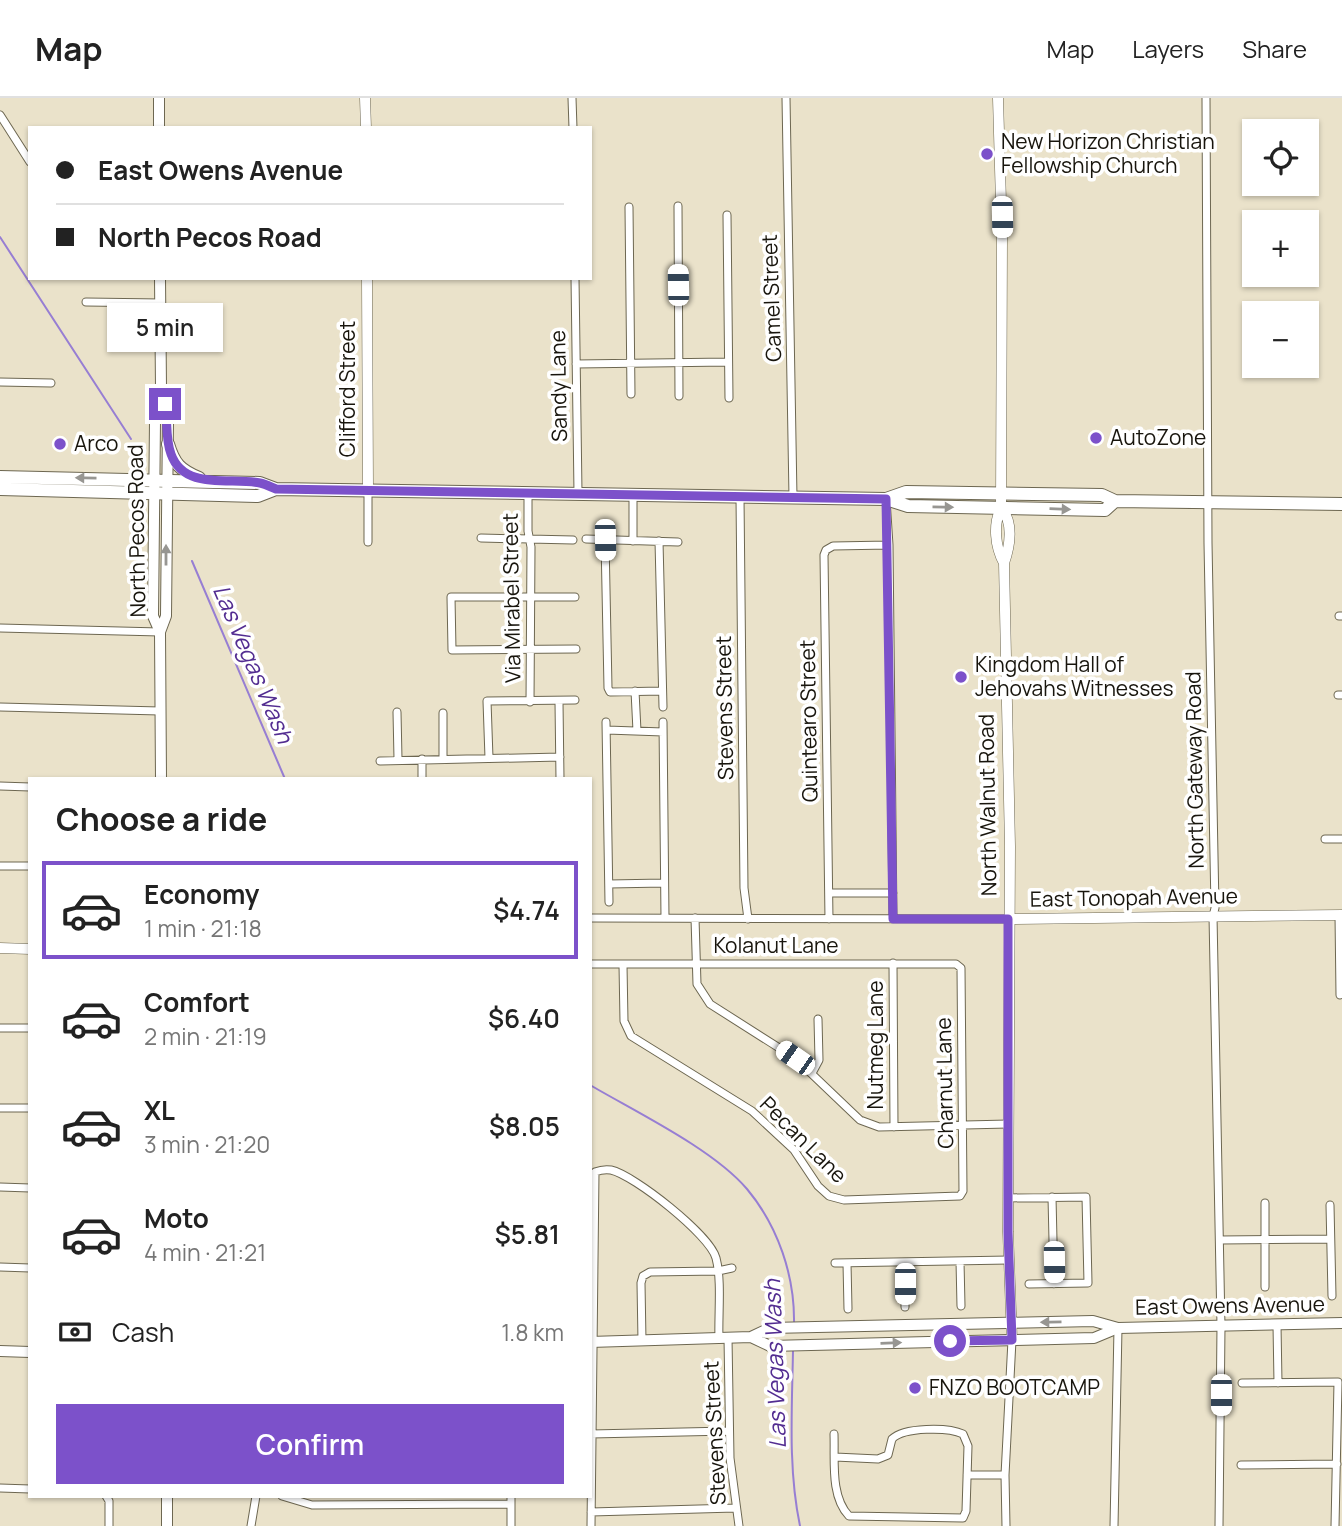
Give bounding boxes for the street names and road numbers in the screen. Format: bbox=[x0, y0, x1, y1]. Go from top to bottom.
street label: Camel Street bbox=[755, 234, 787, 362]
street label: Clifford Street bbox=[333, 321, 361, 457]
street label: Sandy Lane bbox=[543, 330, 573, 442]
street label: North Pecos Road bbox=[120, 444, 152, 618]
street label: Via Mirabel Street bbox=[496, 513, 526, 683]
street label: Stevens Street bbox=[709, 636, 739, 780]
street label: Quintearo Street bbox=[793, 640, 823, 802]
street label: North Gateway Road bbox=[1178, 671, 1210, 869]
street label: North Walnut Road bbox=[971, 714, 1003, 896]
street label: East Tonopah Avenue bbox=[1030, 881, 1238, 913]
street label: Kolanut Lane bbox=[713, 931, 839, 959]
street label: Nutmeg Lane bbox=[861, 981, 889, 1109]
street label: Charnut Lane bbox=[929, 1017, 959, 1149]
street label: Pecan Lane bbox=[754, 1090, 853, 1189]
street label: East Owens Avenue bbox=[1135, 1289, 1325, 1321]
street label: Stevens Street bbox=[696, 1360, 732, 1506]

